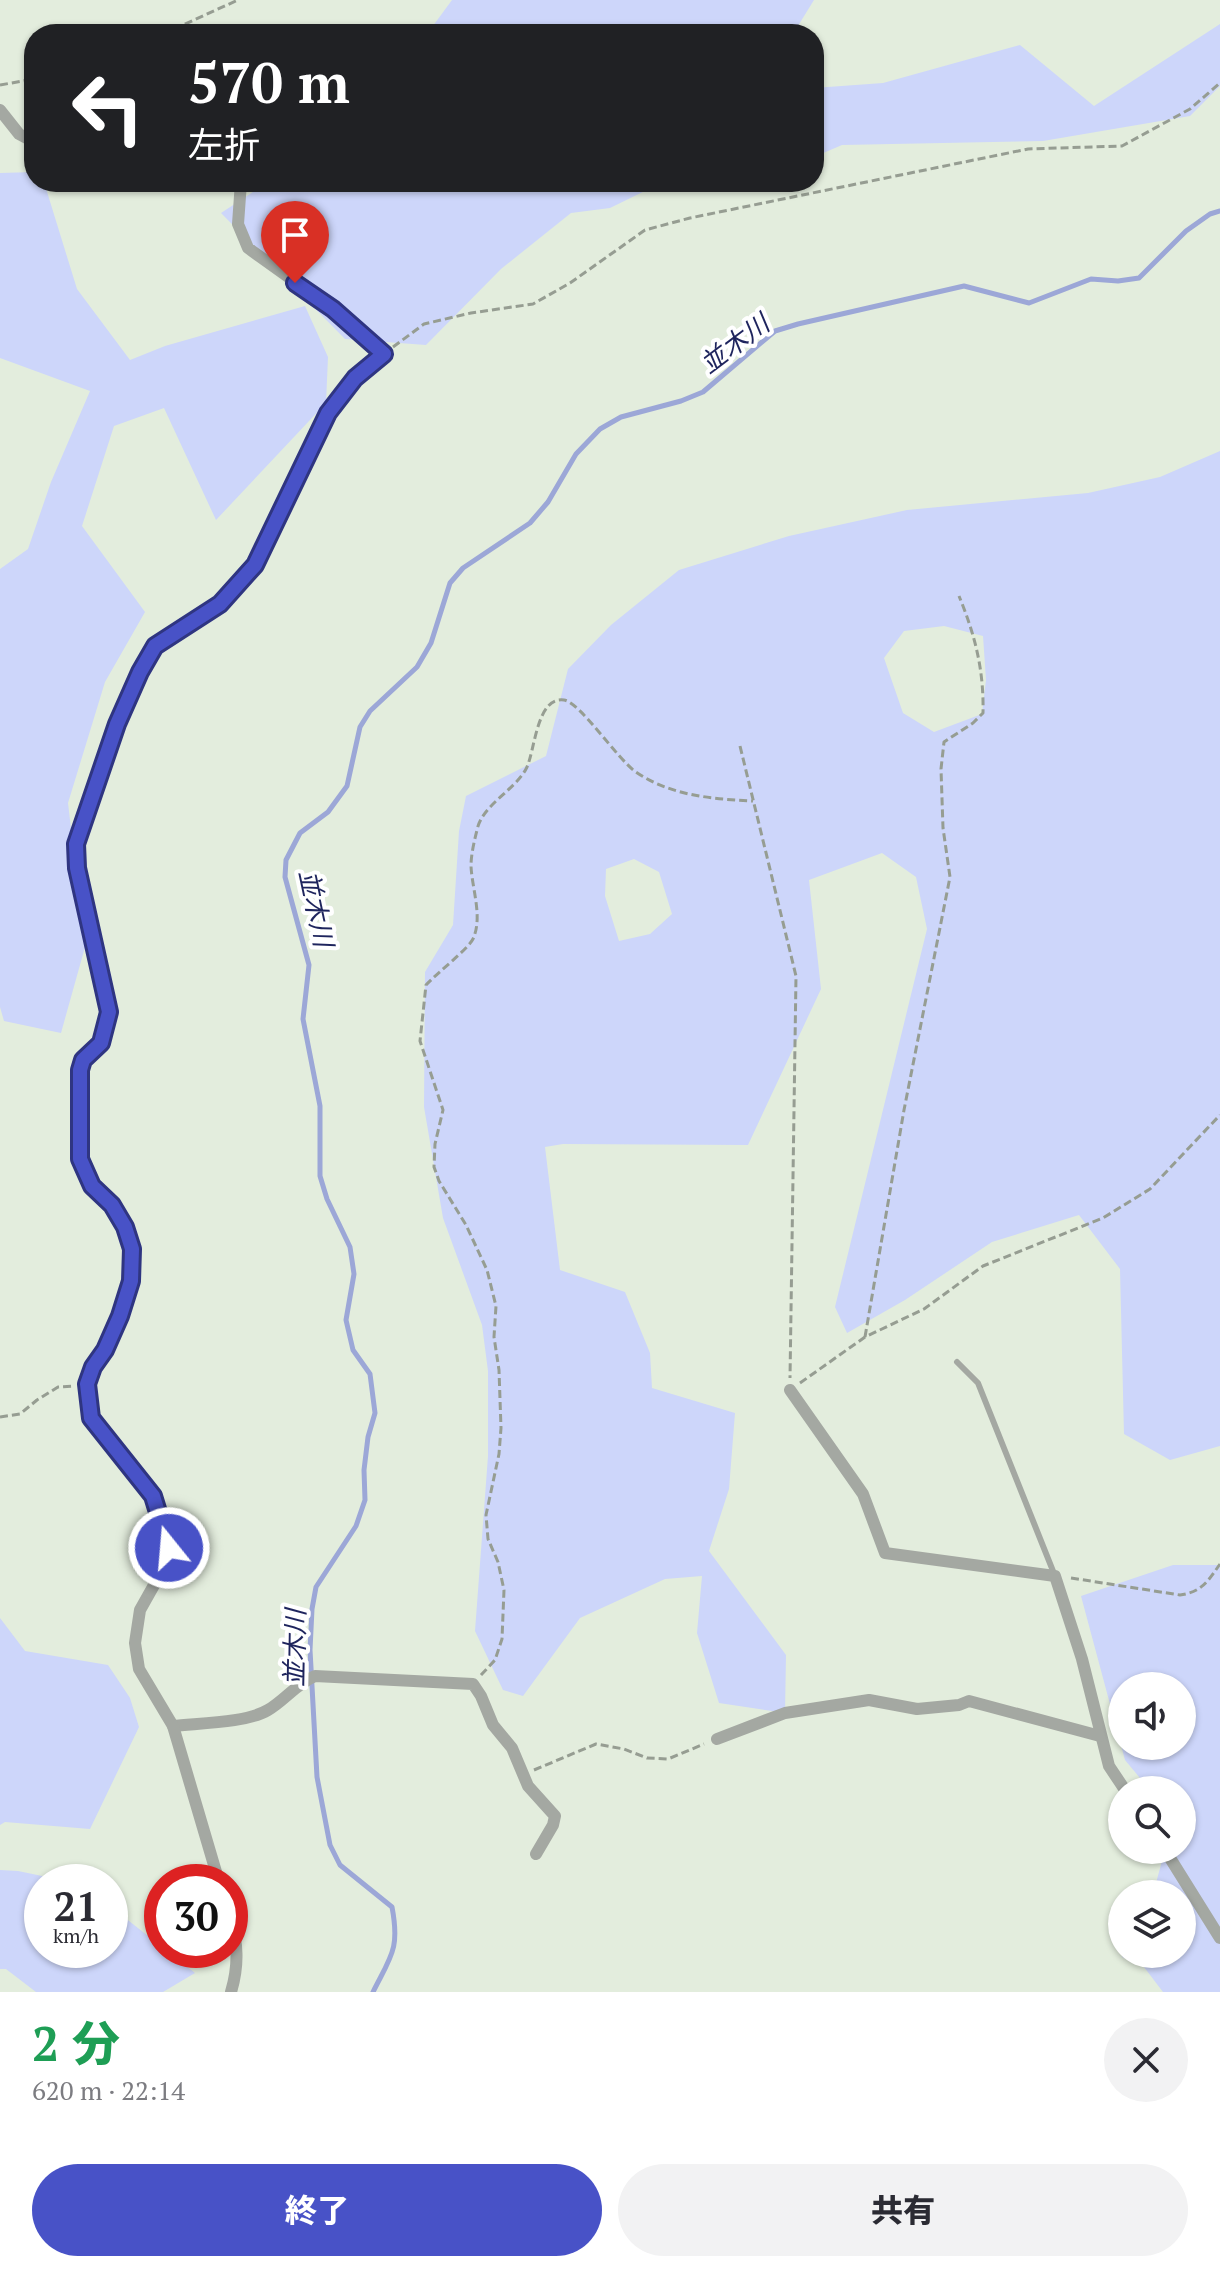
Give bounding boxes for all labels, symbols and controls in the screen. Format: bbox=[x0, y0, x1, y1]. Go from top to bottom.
text: 570 m bbox=[188, 45, 350, 119]
icon: left bbox=[56, 56, 160, 160]
text: 左折 bbox=[188, 121, 260, 168]
pin bbox=[261, 201, 329, 283]
icon: arrive bbox=[273, 213, 317, 257]
water label: 並木川 bbox=[693, 304, 778, 380]
water label: 並木川 bbox=[292, 866, 342, 953]
position arrow bbox=[127, 1506, 211, 1590]
water label: 並木川 bbox=[276, 1606, 312, 1687]
map controls bbox=[1108, 1672, 1196, 1968]
button: sound bbox=[1108, 1672, 1196, 1760]
button: search bbox=[1108, 1776, 1196, 1864]
speed limit sign: 30 bbox=[144, 1864, 248, 1968]
text: 21 bbox=[53, 1879, 99, 1932]
button: layers bbox=[1108, 1880, 1196, 1968]
text: km/h bbox=[53, 1922, 99, 1949]
text: 2 分 bbox=[32, 2011, 120, 2075]
button: close bbox=[1104, 2018, 1188, 2102]
text: 620 m · 22:14 bbox=[32, 2073, 185, 2107]
button: 終了 bbox=[32, 2164, 602, 2256]
button: 共有 bbox=[618, 2164, 1188, 2256]

